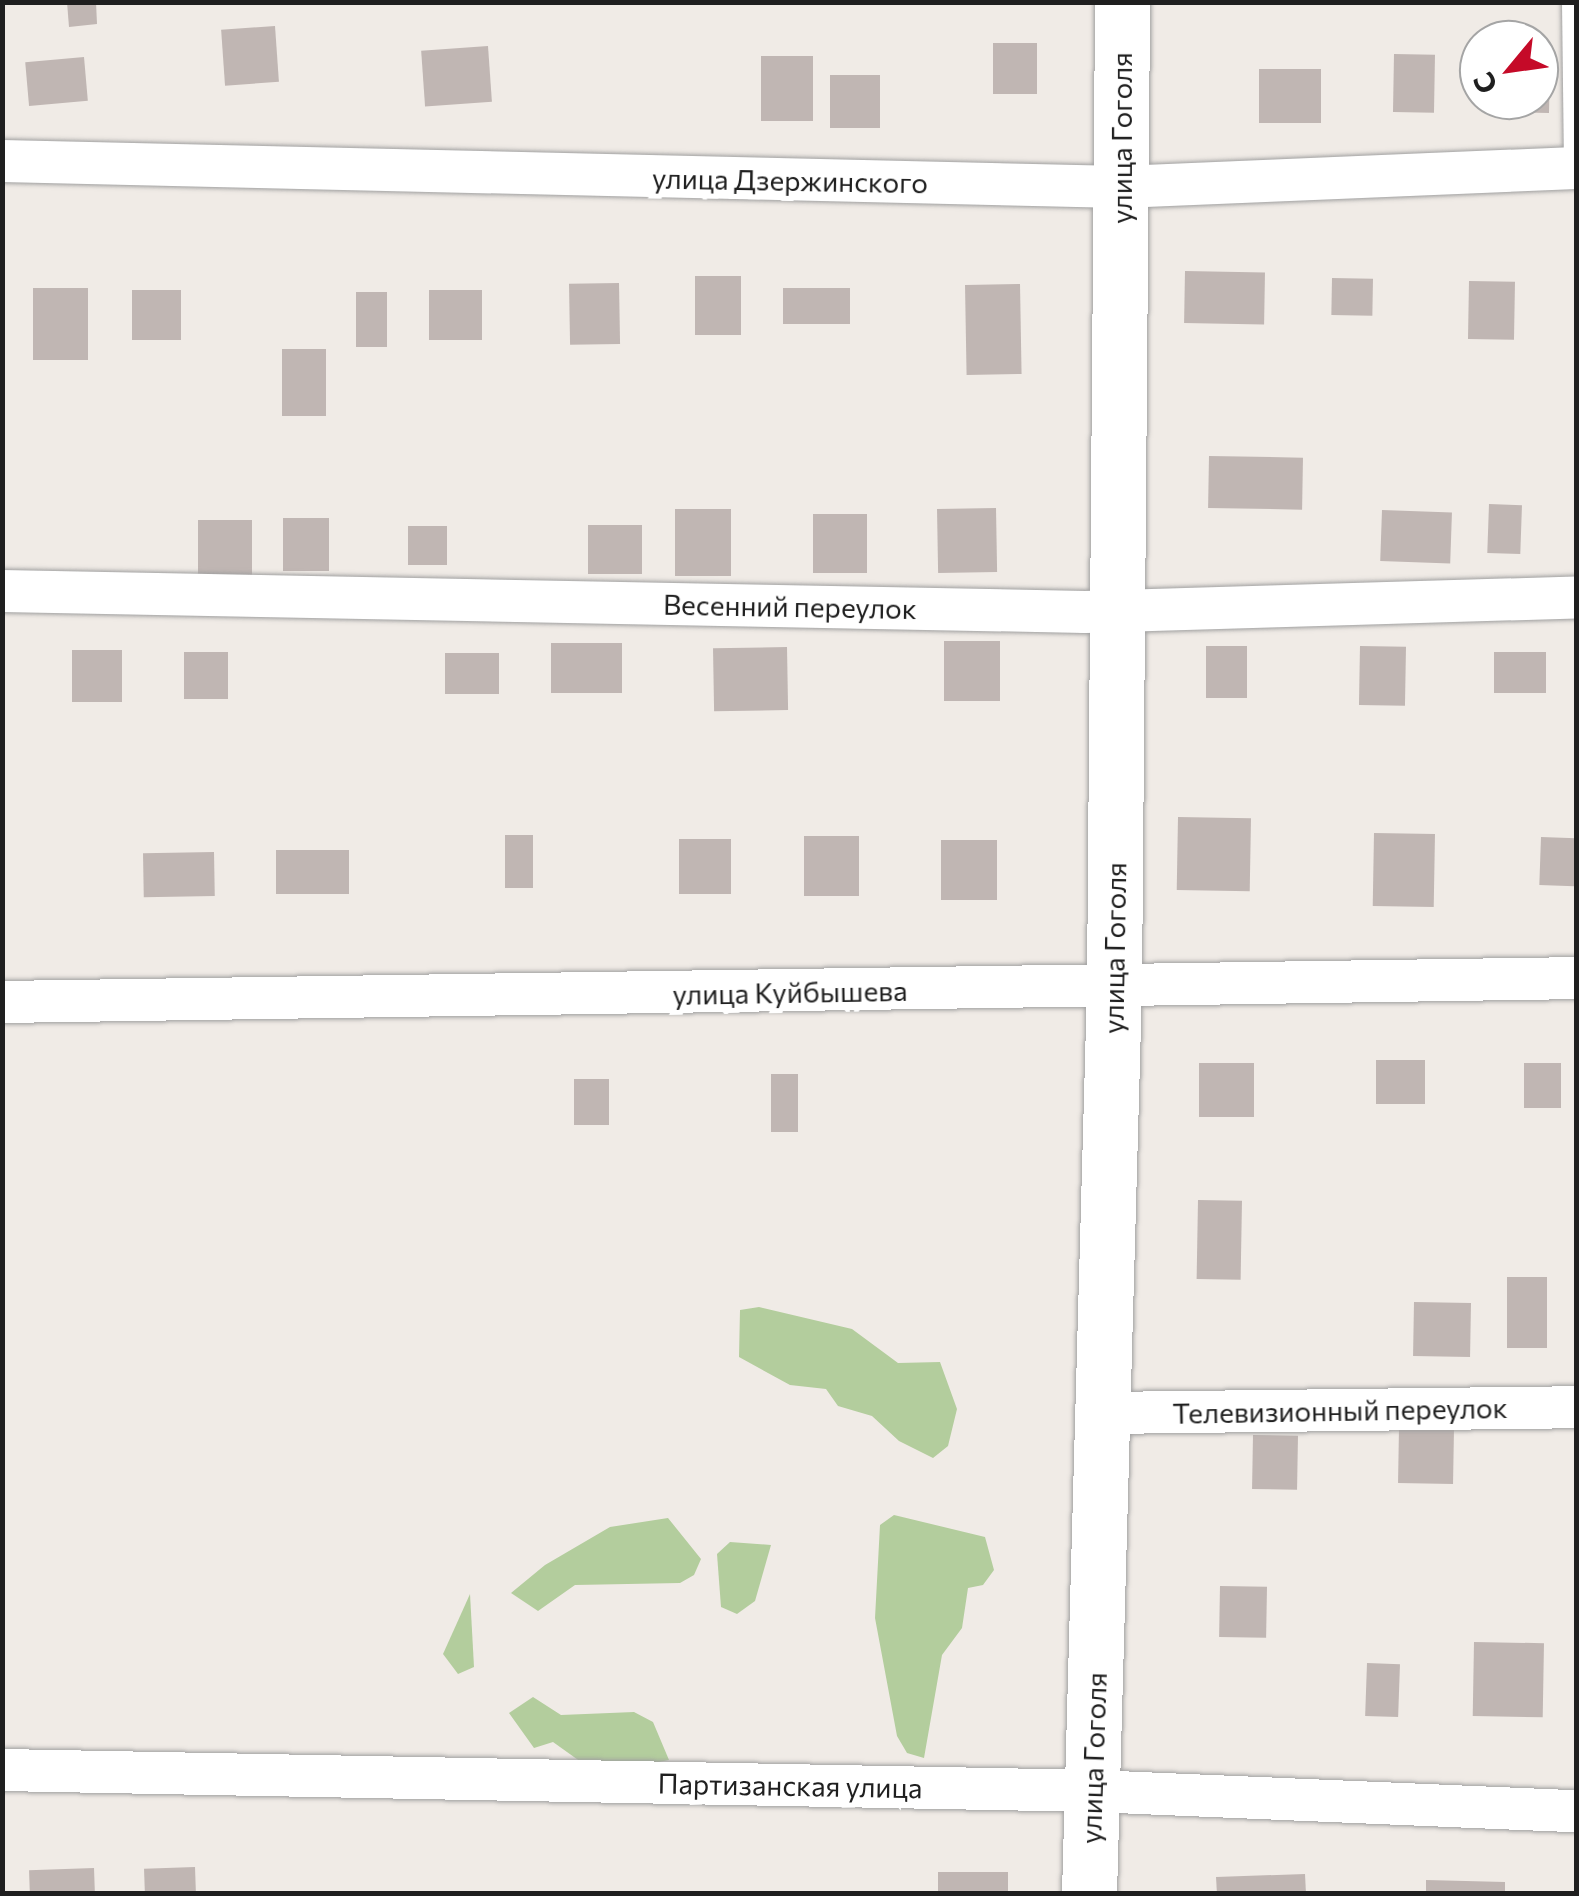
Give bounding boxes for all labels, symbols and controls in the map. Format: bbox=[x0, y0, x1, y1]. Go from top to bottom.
north arrow bbox=[1459, 20, 1559, 120]
street label: улица Гоголя bbox=[1104, 52, 1138, 224]
text: С bbox=[1465, 67, 1504, 100]
street label: улица Дзержинского bbox=[652, 161, 928, 199]
street label: Весенний переулок bbox=[663, 587, 917, 625]
street label: улица Гоголя bbox=[1096, 862, 1132, 1034]
street label: улица Куйбышева bbox=[672, 973, 908, 1011]
street label: Телевизионный переулок bbox=[1172, 1390, 1508, 1430]
street label: улица Гоголя bbox=[1073, 1672, 1113, 1844]
street label: Партизанская улица bbox=[657, 1766, 923, 1804]

